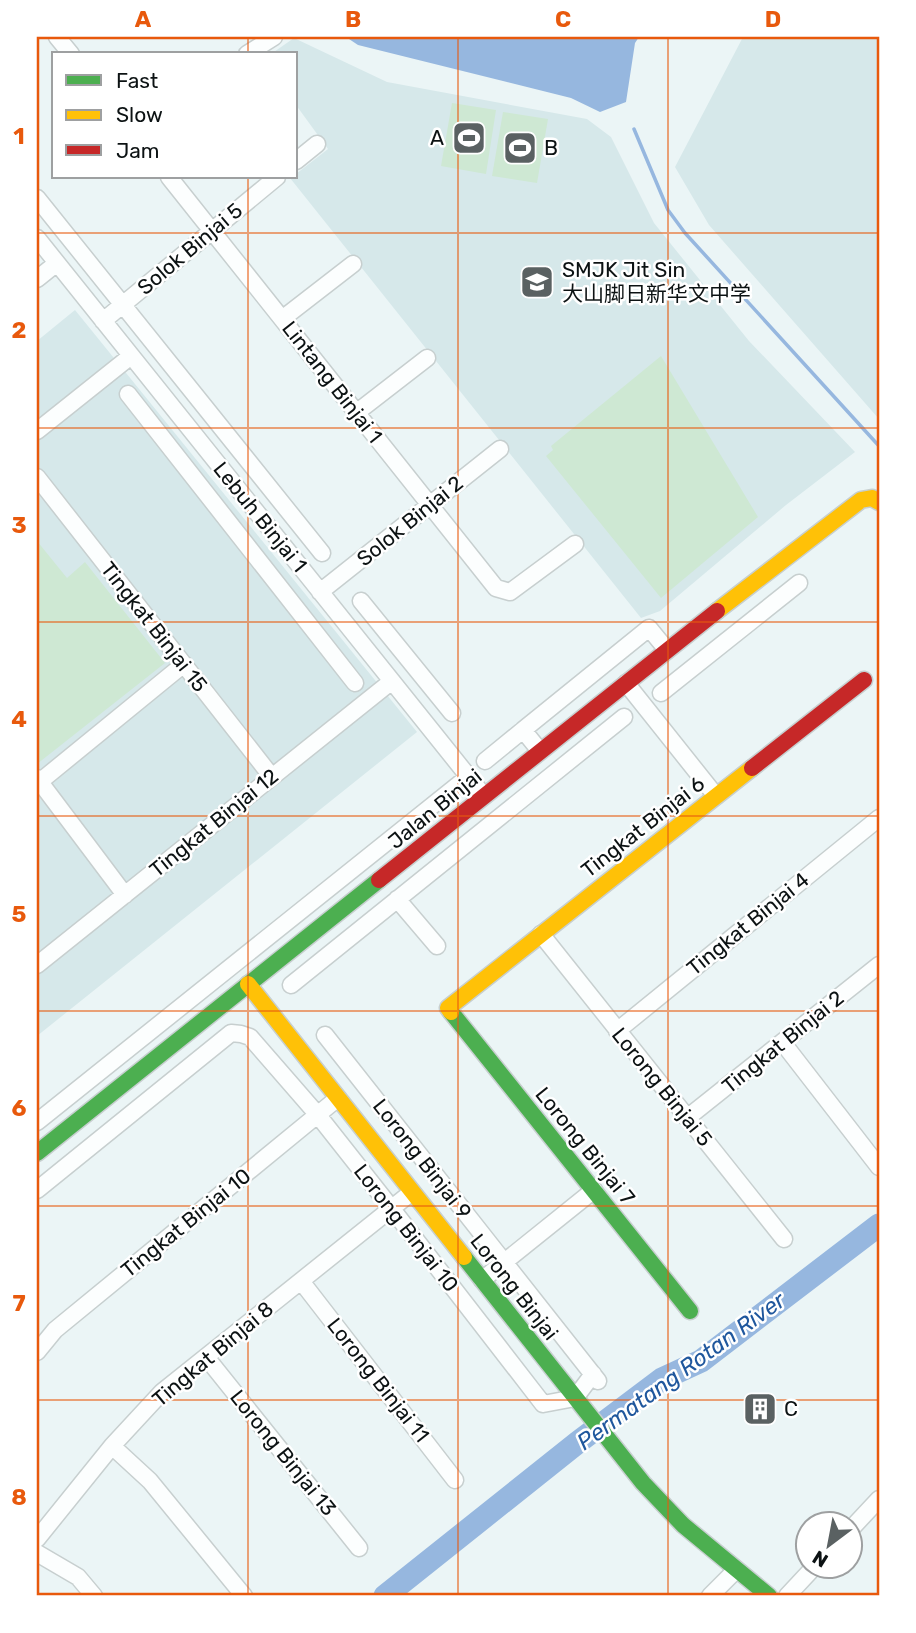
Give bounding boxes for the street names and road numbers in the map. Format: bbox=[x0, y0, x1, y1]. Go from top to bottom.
street label: Solok Binjai 5 bbox=[132, 197, 247, 300]
street label: Lintang Binjai 1 bbox=[277, 316, 388, 448]
street label: Lebuh Binjai 1 bbox=[208, 457, 312, 577]
street label: Solok Binjai 2 bbox=[352, 470, 468, 571]
street label: Tingkat Binjai 15 bbox=[96, 557, 213, 697]
street label: Tingkat Binjai 12 bbox=[144, 763, 283, 882]
street label: Jalan Binjai bbox=[383, 763, 487, 854]
street label: Tingkat Binjai 6 bbox=[576, 771, 709, 883]
street label: Tingkat Binjai 4 bbox=[682, 867, 814, 981]
street label: Tingkat Binjai 2 bbox=[717, 985, 849, 1098]
street label: Lorong Binjai 5 bbox=[607, 1022, 718, 1151]
street label: Lorong Binjai 7 bbox=[530, 1082, 640, 1210]
street label: Lorong Binjai 9 bbox=[368, 1094, 477, 1224]
street label: Lorong Binjai 10 bbox=[349, 1159, 464, 1297]
street label: Tingkat Binjai 10 bbox=[116, 1163, 255, 1282]
street label: Lorong Binjai bbox=[465, 1229, 564, 1345]
street label: Tingkat Binjai 8 bbox=[147, 1296, 278, 1411]
street label: Lorong Binjai 11 bbox=[322, 1313, 435, 1447]
street label: Lorong Binjai 13 bbox=[225, 1385, 342, 1521]

